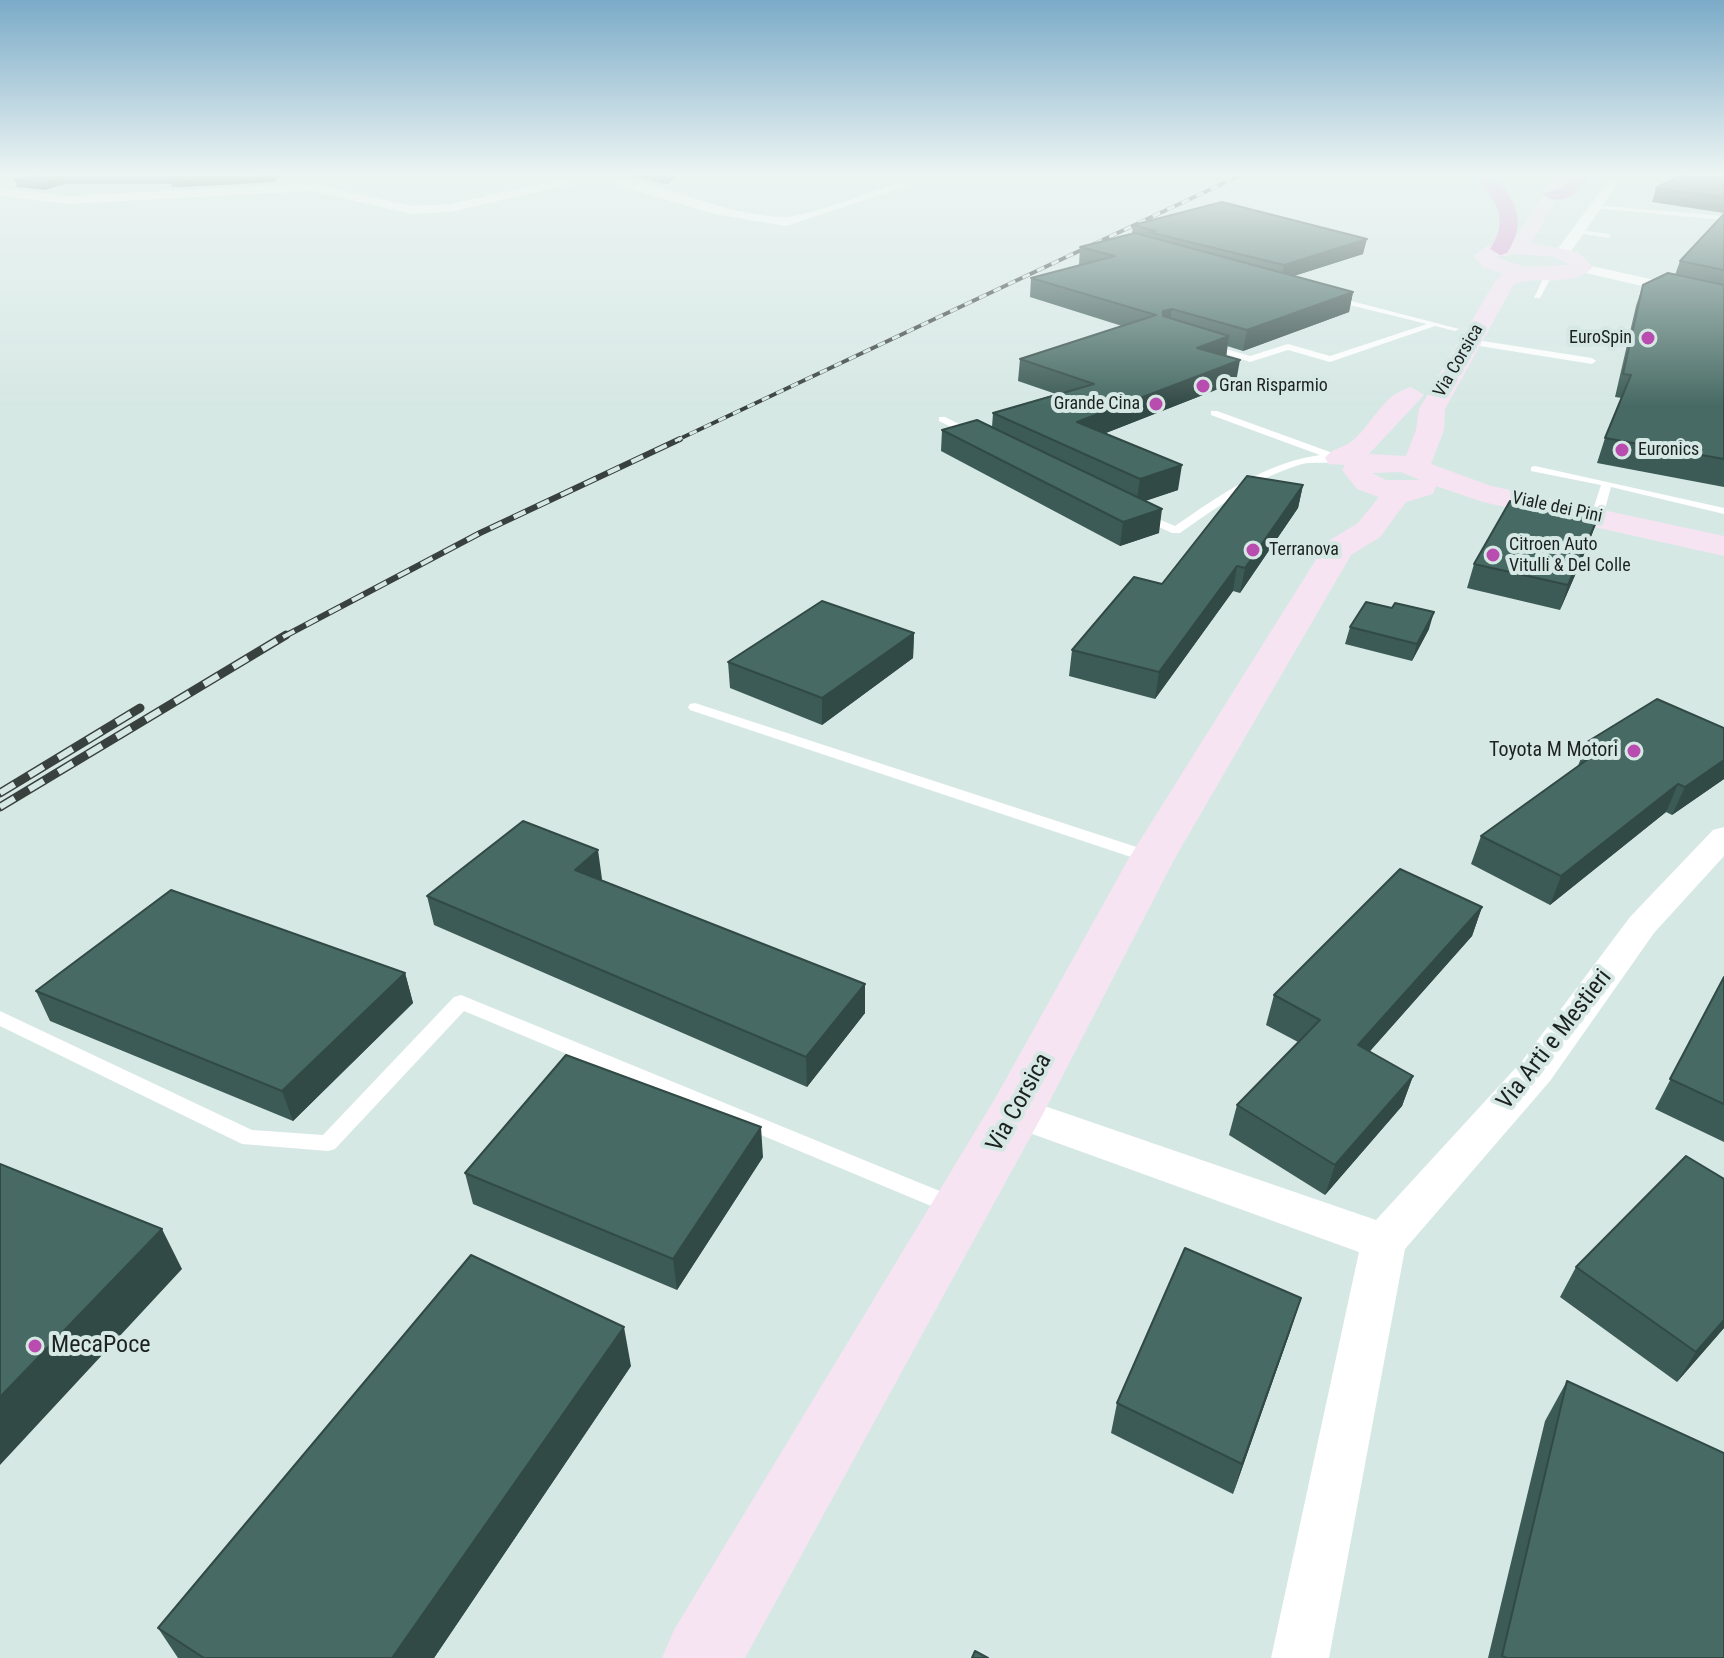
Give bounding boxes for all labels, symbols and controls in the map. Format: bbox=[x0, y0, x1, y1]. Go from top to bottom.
street label: Via Corsica bbox=[1429, 321, 1489, 401]
place label: EuroSpin bbox=[1569, 327, 1632, 349]
marker: EuroSpin bbox=[1639, 329, 1657, 347]
place label: Gran Risparmio bbox=[1219, 375, 1328, 397]
marker: Gran Risparmio bbox=[1194, 377, 1212, 395]
place label: Grande Cina bbox=[1054, 393, 1140, 415]
marker: Grande Cina bbox=[1147, 395, 1165, 413]
place label: Euronics bbox=[1638, 439, 1699, 461]
marker: Euronics bbox=[1613, 441, 1631, 459]
street label: Viale dei Pini bbox=[1510, 488, 1604, 528]
place label: Citroen Auto Vitulli & Del Colle bbox=[1509, 534, 1631, 576]
place label: Terranova bbox=[1269, 539, 1339, 561]
marker: Terranova bbox=[1244, 541, 1262, 559]
marker: Citroen Auto Vitulli & Del Colle bbox=[1484, 546, 1502, 564]
place label: Toyota M Motori bbox=[1489, 739, 1618, 763]
marker: Toyota M Motori bbox=[1625, 742, 1643, 760]
street label: Via Arti e Mestieri bbox=[1491, 964, 1619, 1116]
street label: Via Corsica bbox=[981, 1049, 1059, 1157]
place label: MecaPoce bbox=[51, 1332, 150, 1360]
marker: MecaPoce bbox=[26, 1337, 44, 1355]

